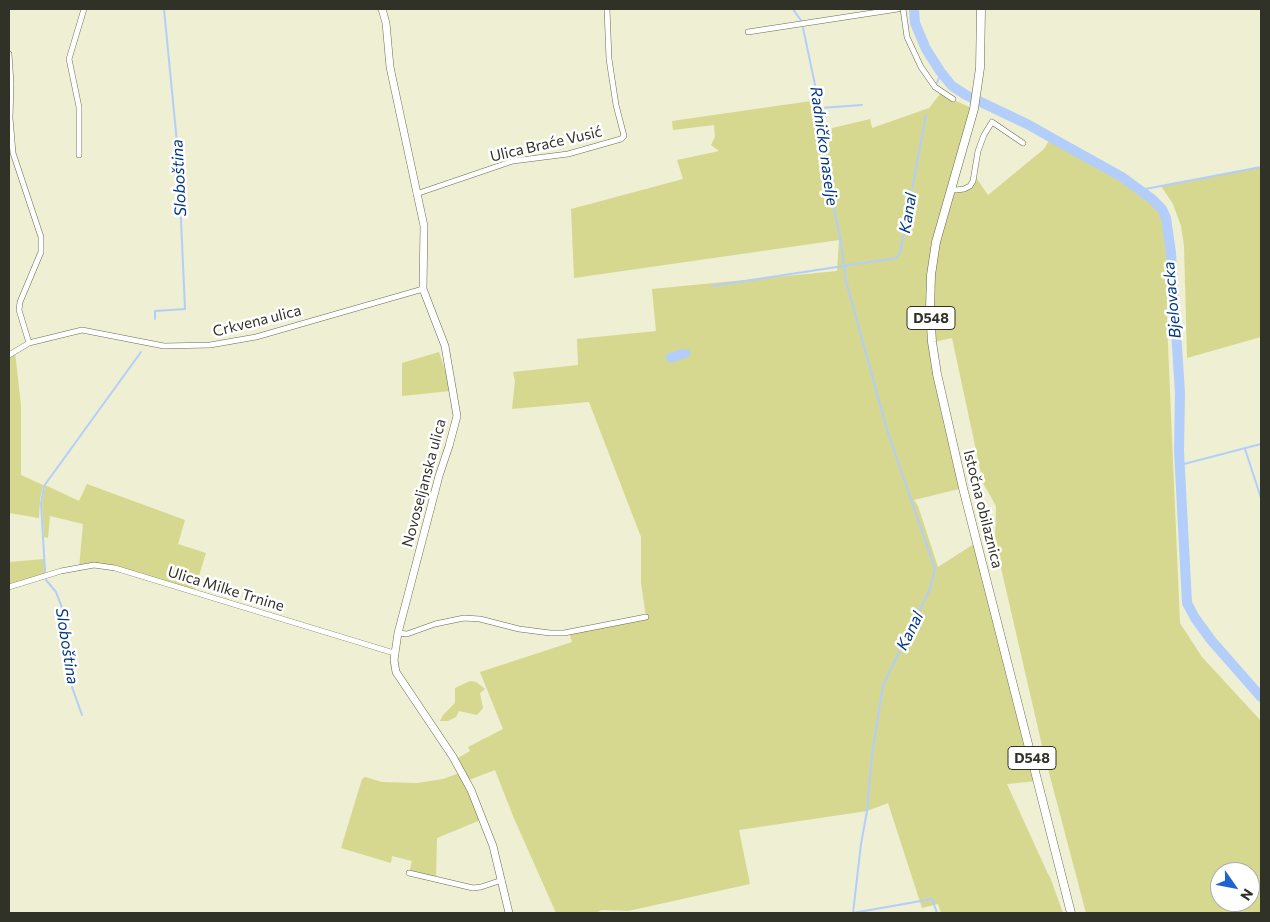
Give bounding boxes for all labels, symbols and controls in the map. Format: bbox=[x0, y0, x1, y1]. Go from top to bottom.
water label: Radničko naselje bbox=[806, 85, 842, 207]
street label: Ulica Braće Vusić bbox=[488, 122, 604, 166]
water label: Sloboština bbox=[167, 139, 191, 217]
water label: Kanal bbox=[895, 191, 921, 235]
water label: Bjelovacka bbox=[1159, 261, 1185, 339]
street label: Crkvena ulica bbox=[211, 301, 303, 341]
road number: D548 bbox=[907, 306, 955, 330]
street label: Novoseljanska ulica bbox=[398, 417, 450, 549]
street label: Istočna obilaznica bbox=[960, 448, 1006, 570]
street label: Ulica Milke Trnine bbox=[166, 563, 286, 615]
water label: Sloboština bbox=[51, 606, 83, 686]
water label: Kanal bbox=[892, 608, 928, 654]
road number: D548 bbox=[1008, 746, 1056, 770]
north arrow bbox=[1210, 862, 1260, 912]
text: N bbox=[1237, 886, 1257, 904]

